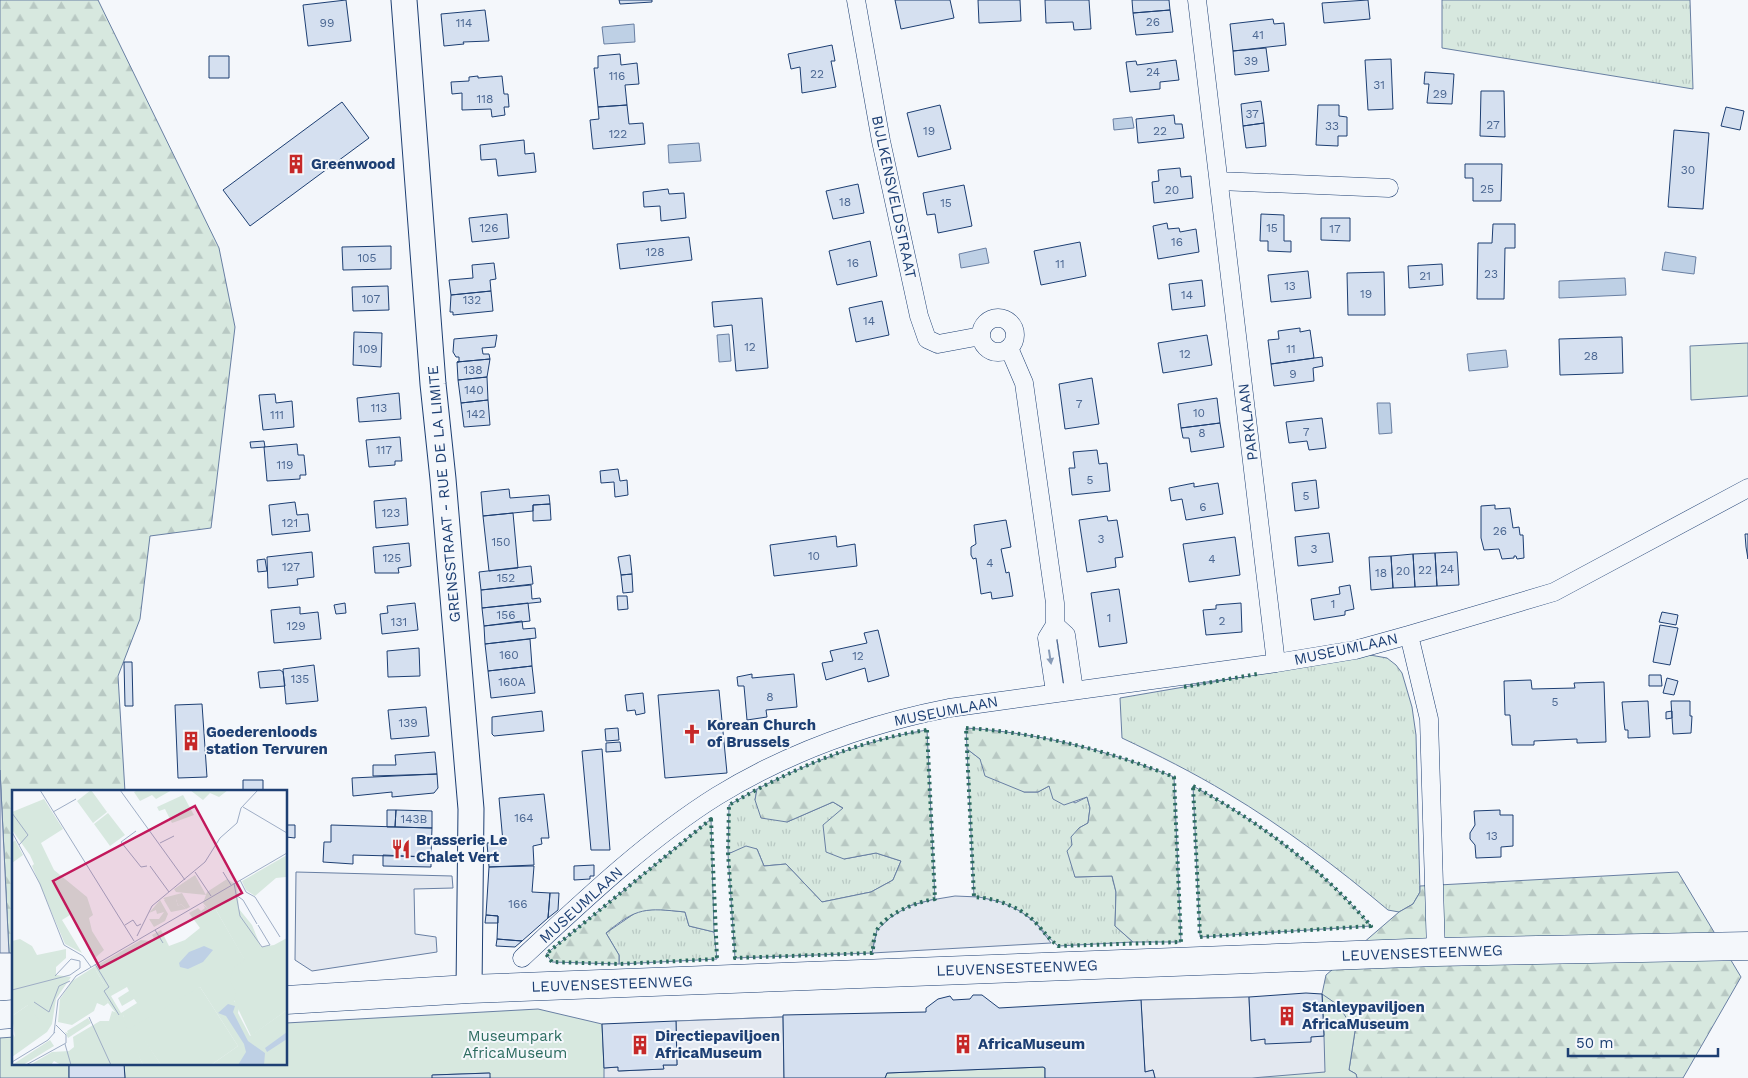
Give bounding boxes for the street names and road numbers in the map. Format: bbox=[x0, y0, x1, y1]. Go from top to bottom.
street label: BIJLKENSVELDSTRAAT bbox=[868, 114, 920, 280]
street label: GRENSSTRAAT - RUE DE LA LIMITE bbox=[424, 365, 464, 623]
street label: PARKLAAN bbox=[1234, 382, 1262, 462]
street label: MUSEUMLAAN bbox=[1292, 629, 1400, 669]
street label: MUSEUMLAAN bbox=[892, 692, 1000, 730]
street label: MUSEUMLAAN bbox=[536, 863, 626, 947]
street label: LEUVENSESTEENWEG bbox=[1341, 941, 1503, 965]
street label: LEUVENSESTEENWEG bbox=[936, 956, 1098, 980]
street label: LEUVENSESTEENWEG bbox=[531, 972, 693, 996]

